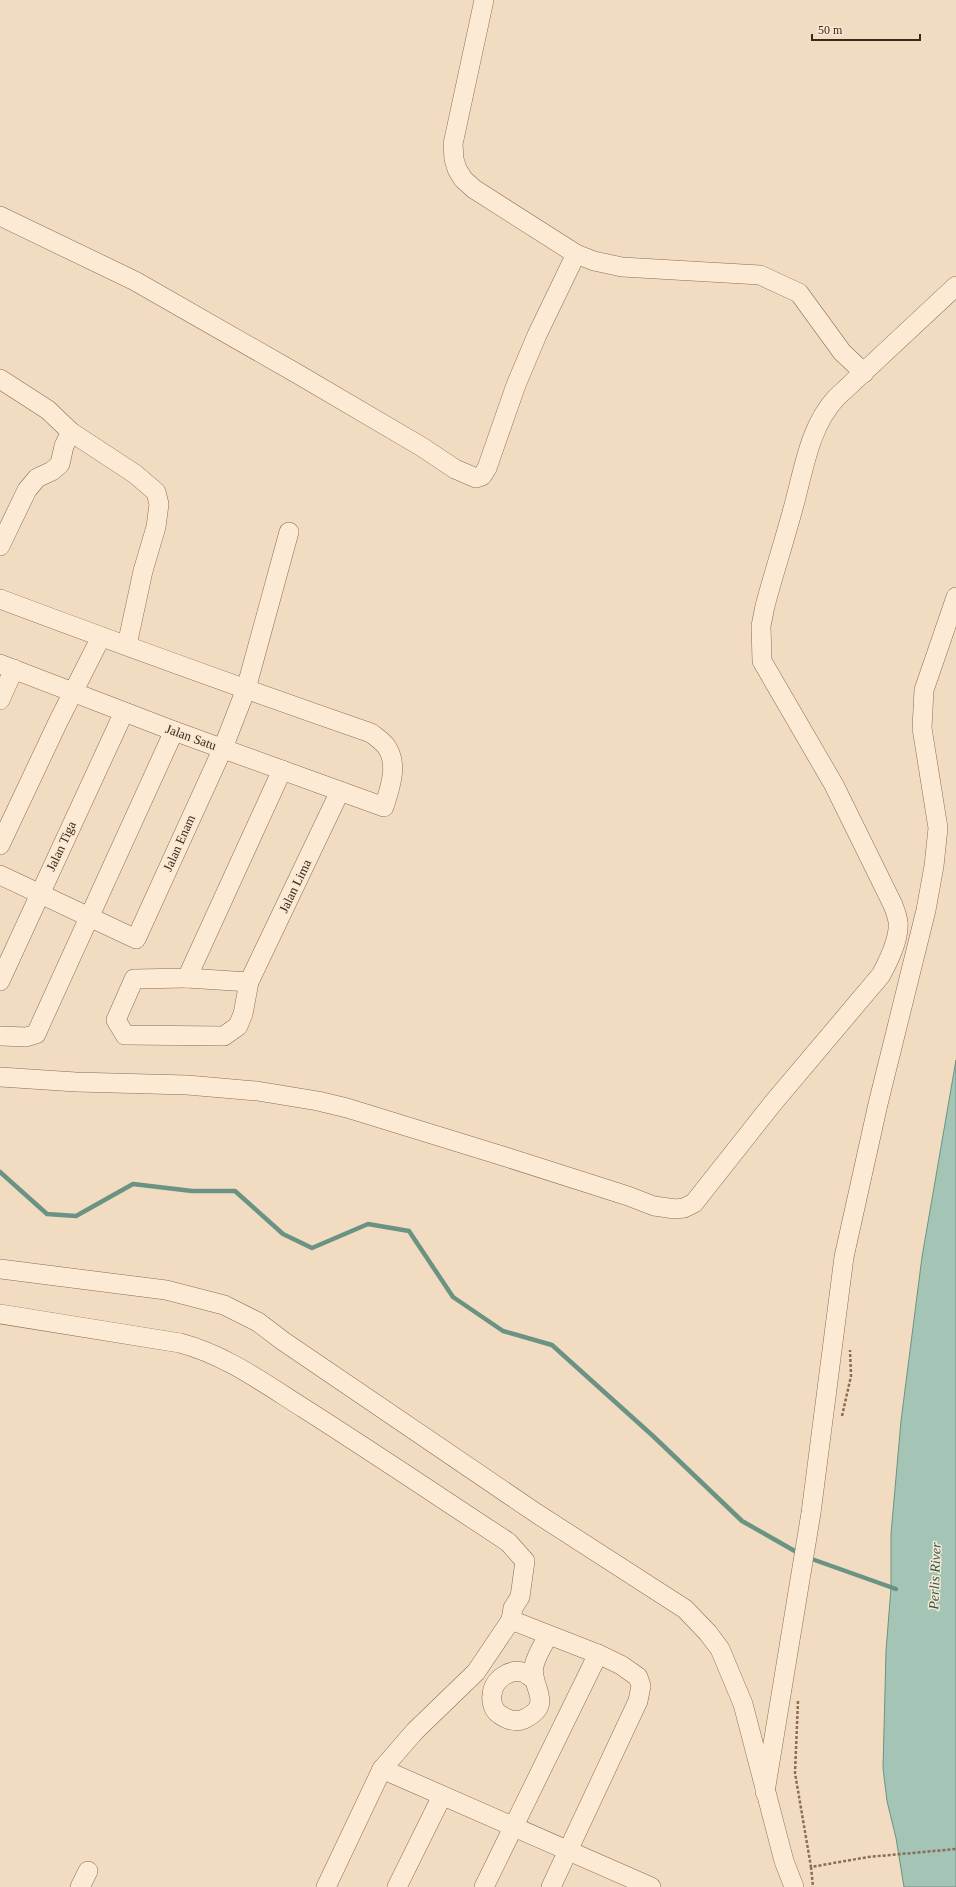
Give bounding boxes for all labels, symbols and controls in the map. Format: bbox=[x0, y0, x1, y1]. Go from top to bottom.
scale bar bbox=[812, 16, 920, 42]
text: 50 m bbox=[818, 23, 843, 37]
street label: Jalan Satu bbox=[163, 721, 219, 753]
street label: Jalan Enam bbox=[160, 812, 198, 874]
street label: Jalan Tiga bbox=[43, 819, 79, 873]
street label: Jalan Lima bbox=[276, 857, 314, 915]
water label: Perlis River bbox=[926, 1542, 944, 1611]

